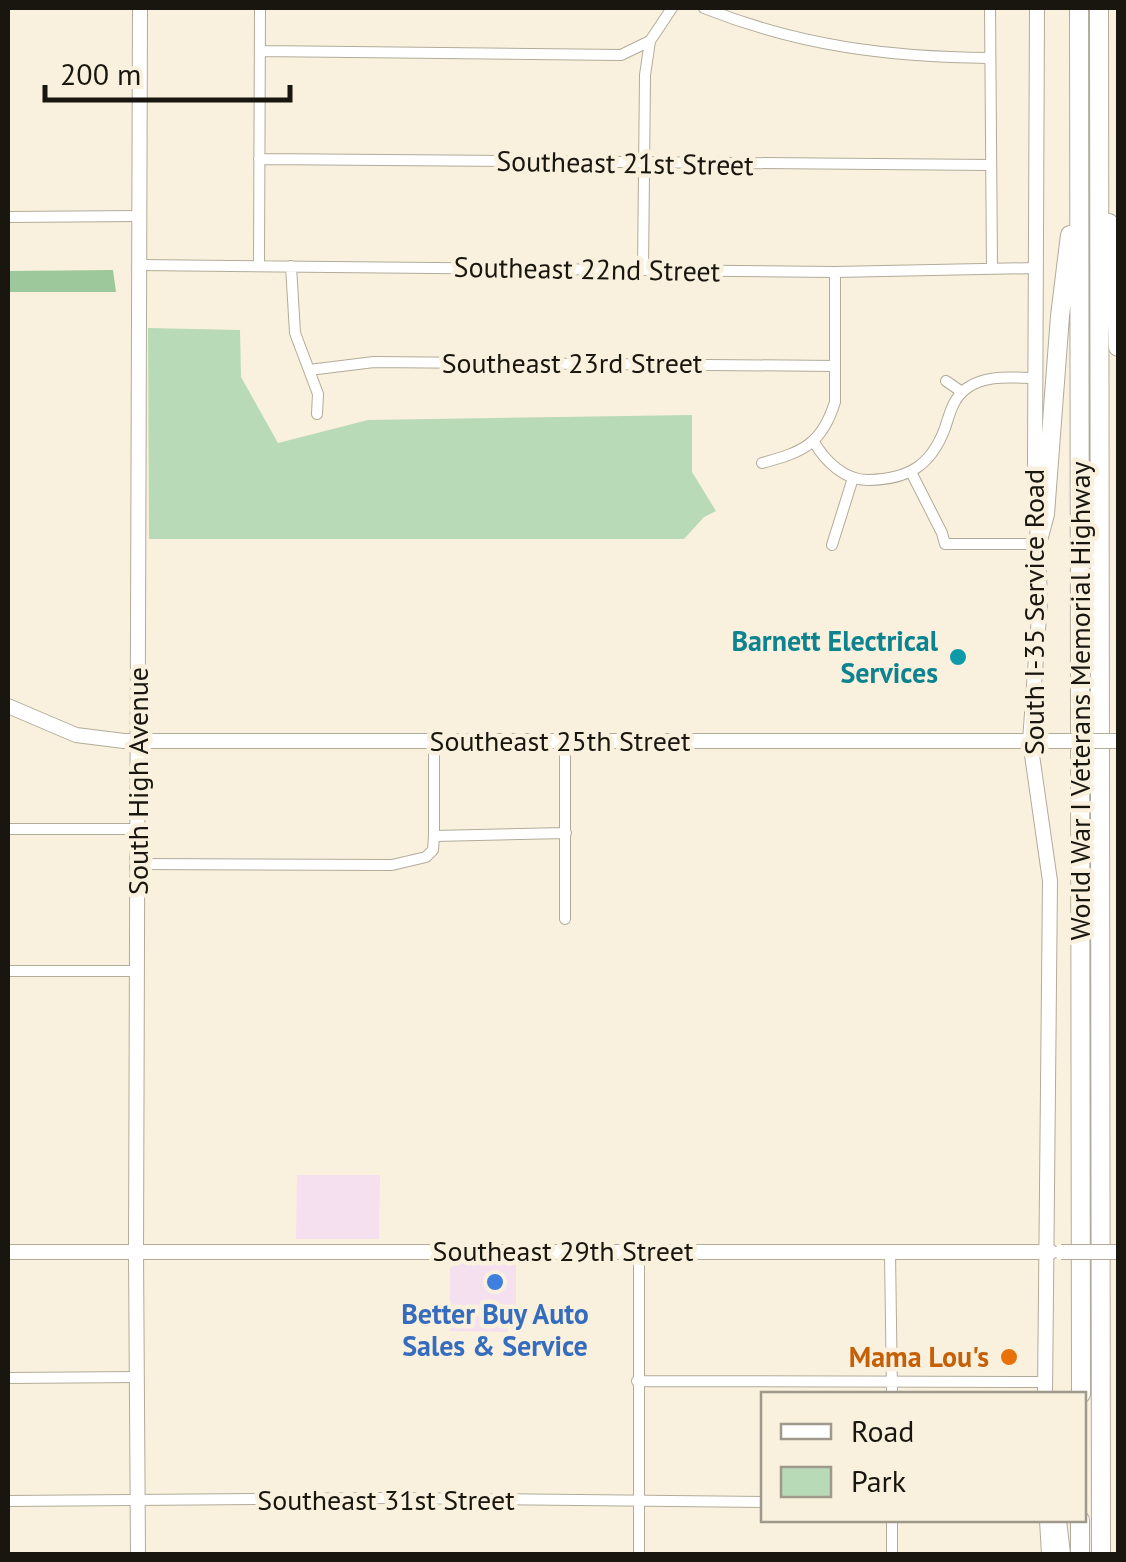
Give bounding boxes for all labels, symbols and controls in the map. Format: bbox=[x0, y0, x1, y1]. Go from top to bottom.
scale bar bbox=[45, 40, 290, 102]
text: 200 m bbox=[60, 54, 141, 93]
street label: Southeast 21st Street bbox=[496, 142, 755, 183]
street label: Southeast 22nd Street bbox=[453, 248, 721, 289]
street label: Southeast 23rd Street bbox=[442, 344, 703, 381]
street label: World War I Veterans Memorial Highway bbox=[1061, 461, 1098, 941]
street label: South I-35 Service Road bbox=[1015, 469, 1052, 755]
place label: Barnett Electrical Services bbox=[731, 622, 939, 691]
marker: Barnett Electrical Services bbox=[947, 646, 969, 668]
street label: South High Avenue bbox=[119, 667, 156, 895]
street label: Southeast 25th Street bbox=[430, 722, 691, 759]
street label: Southeast 29th Street bbox=[433, 1232, 694, 1269]
marker: Better Buy Auto Sales & Service bbox=[484, 1271, 506, 1293]
place label: Better Buy Auto Sales & Service bbox=[401, 1295, 589, 1364]
place label: Mama Lou's bbox=[849, 1338, 989, 1375]
marker: Mama Lou's bbox=[998, 1346, 1020, 1368]
legend bbox=[761, 1392, 1086, 1522]
text: Road bbox=[851, 1411, 915, 1450]
text: Park bbox=[851, 1461, 907, 1500]
street label: Southeast 31st Street bbox=[257, 1481, 515, 1518]

